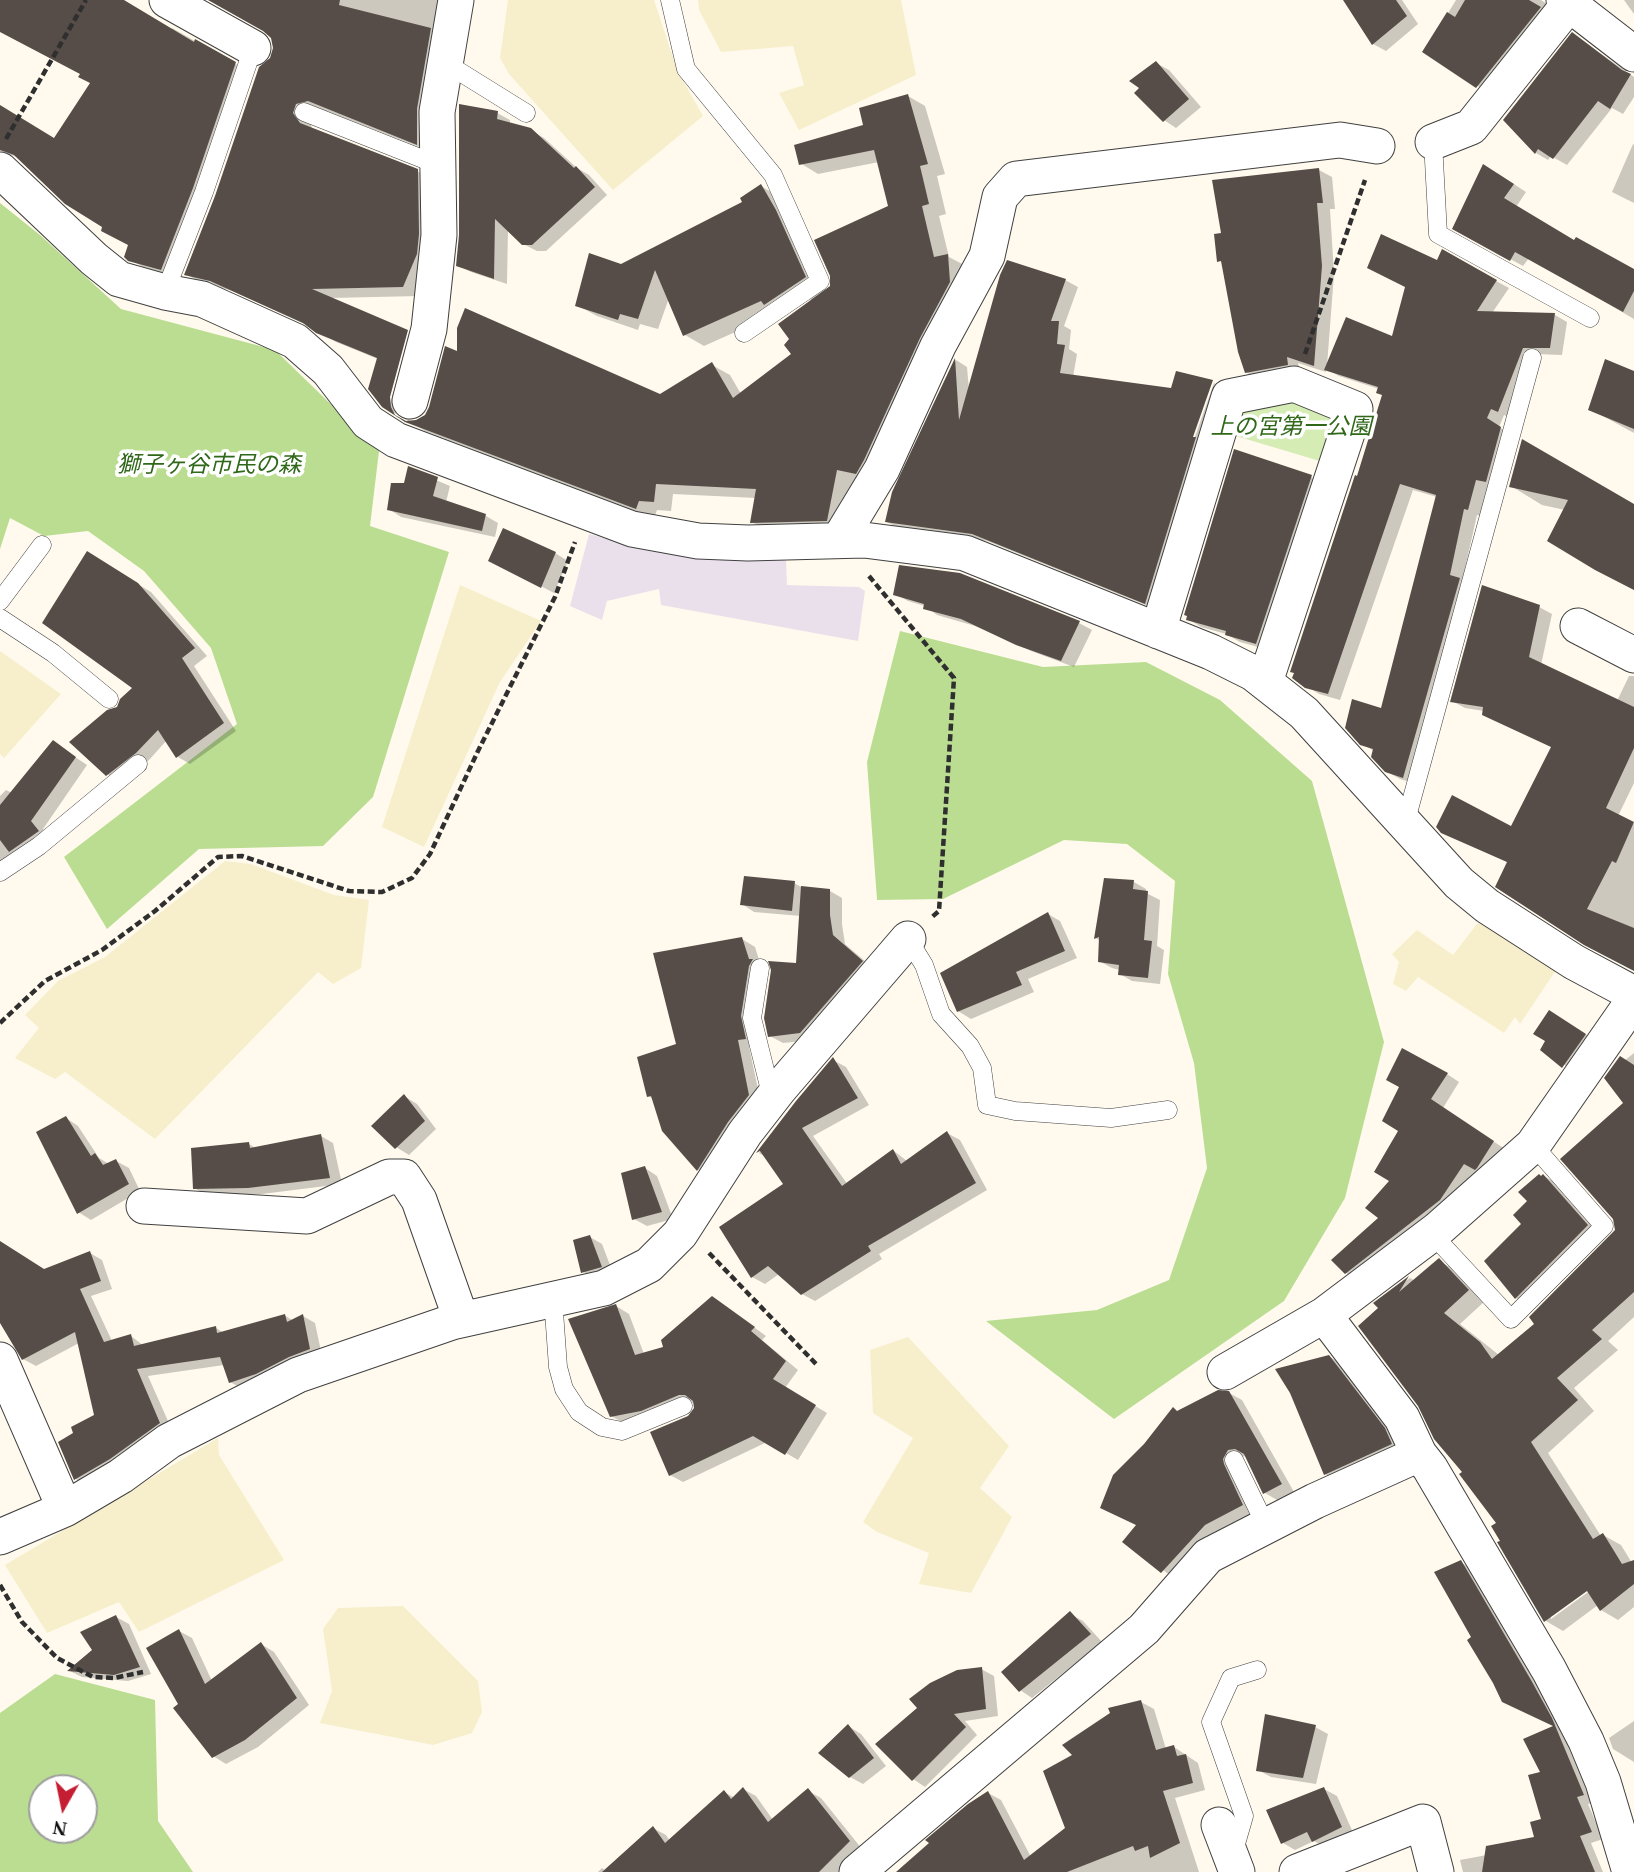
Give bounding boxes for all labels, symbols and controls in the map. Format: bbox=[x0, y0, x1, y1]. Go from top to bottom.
park label: 上の宮第一公園 bbox=[1211, 411, 1371, 439]
park label: 獅子ヶ谷市民の森 bbox=[117, 449, 301, 477]
north arrow bbox=[28, 1774, 98, 1844]
text: N bbox=[52, 1817, 68, 1840]

